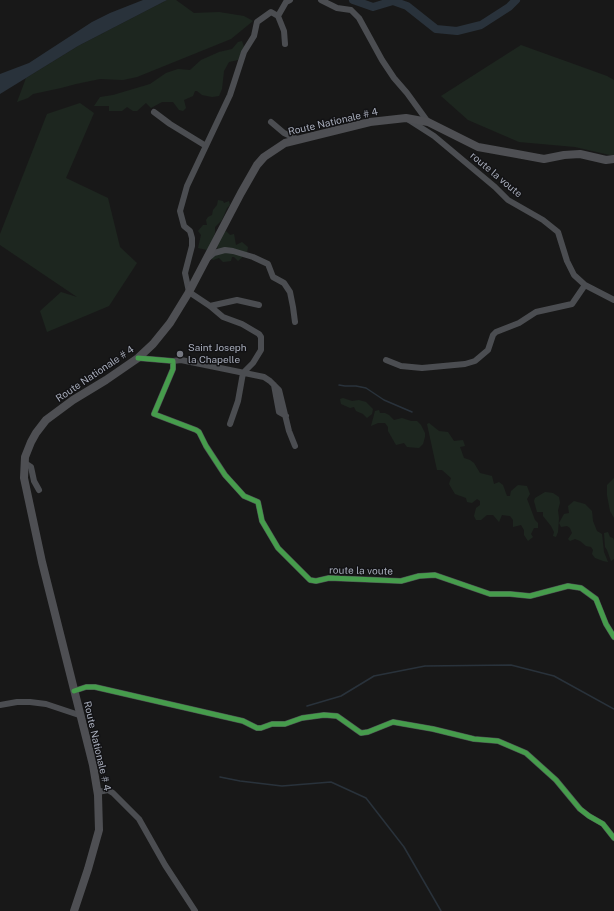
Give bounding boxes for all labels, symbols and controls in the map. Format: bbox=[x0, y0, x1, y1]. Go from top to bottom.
street label: Route Nationale # 4 bbox=[287, 106, 379, 138]
street label: route la voute bbox=[468, 150, 524, 200]
place label: Saint Joseph la Chapelle bbox=[188, 342, 247, 366]
street label: Route Nationale # 4 bbox=[54, 343, 136, 405]
marker: Saint Joseph la Chapelle bbox=[175, 349, 185, 359]
street label: route la voute bbox=[329, 564, 393, 578]
street label: Route Nationale # 4 bbox=[81, 700, 113, 792]

